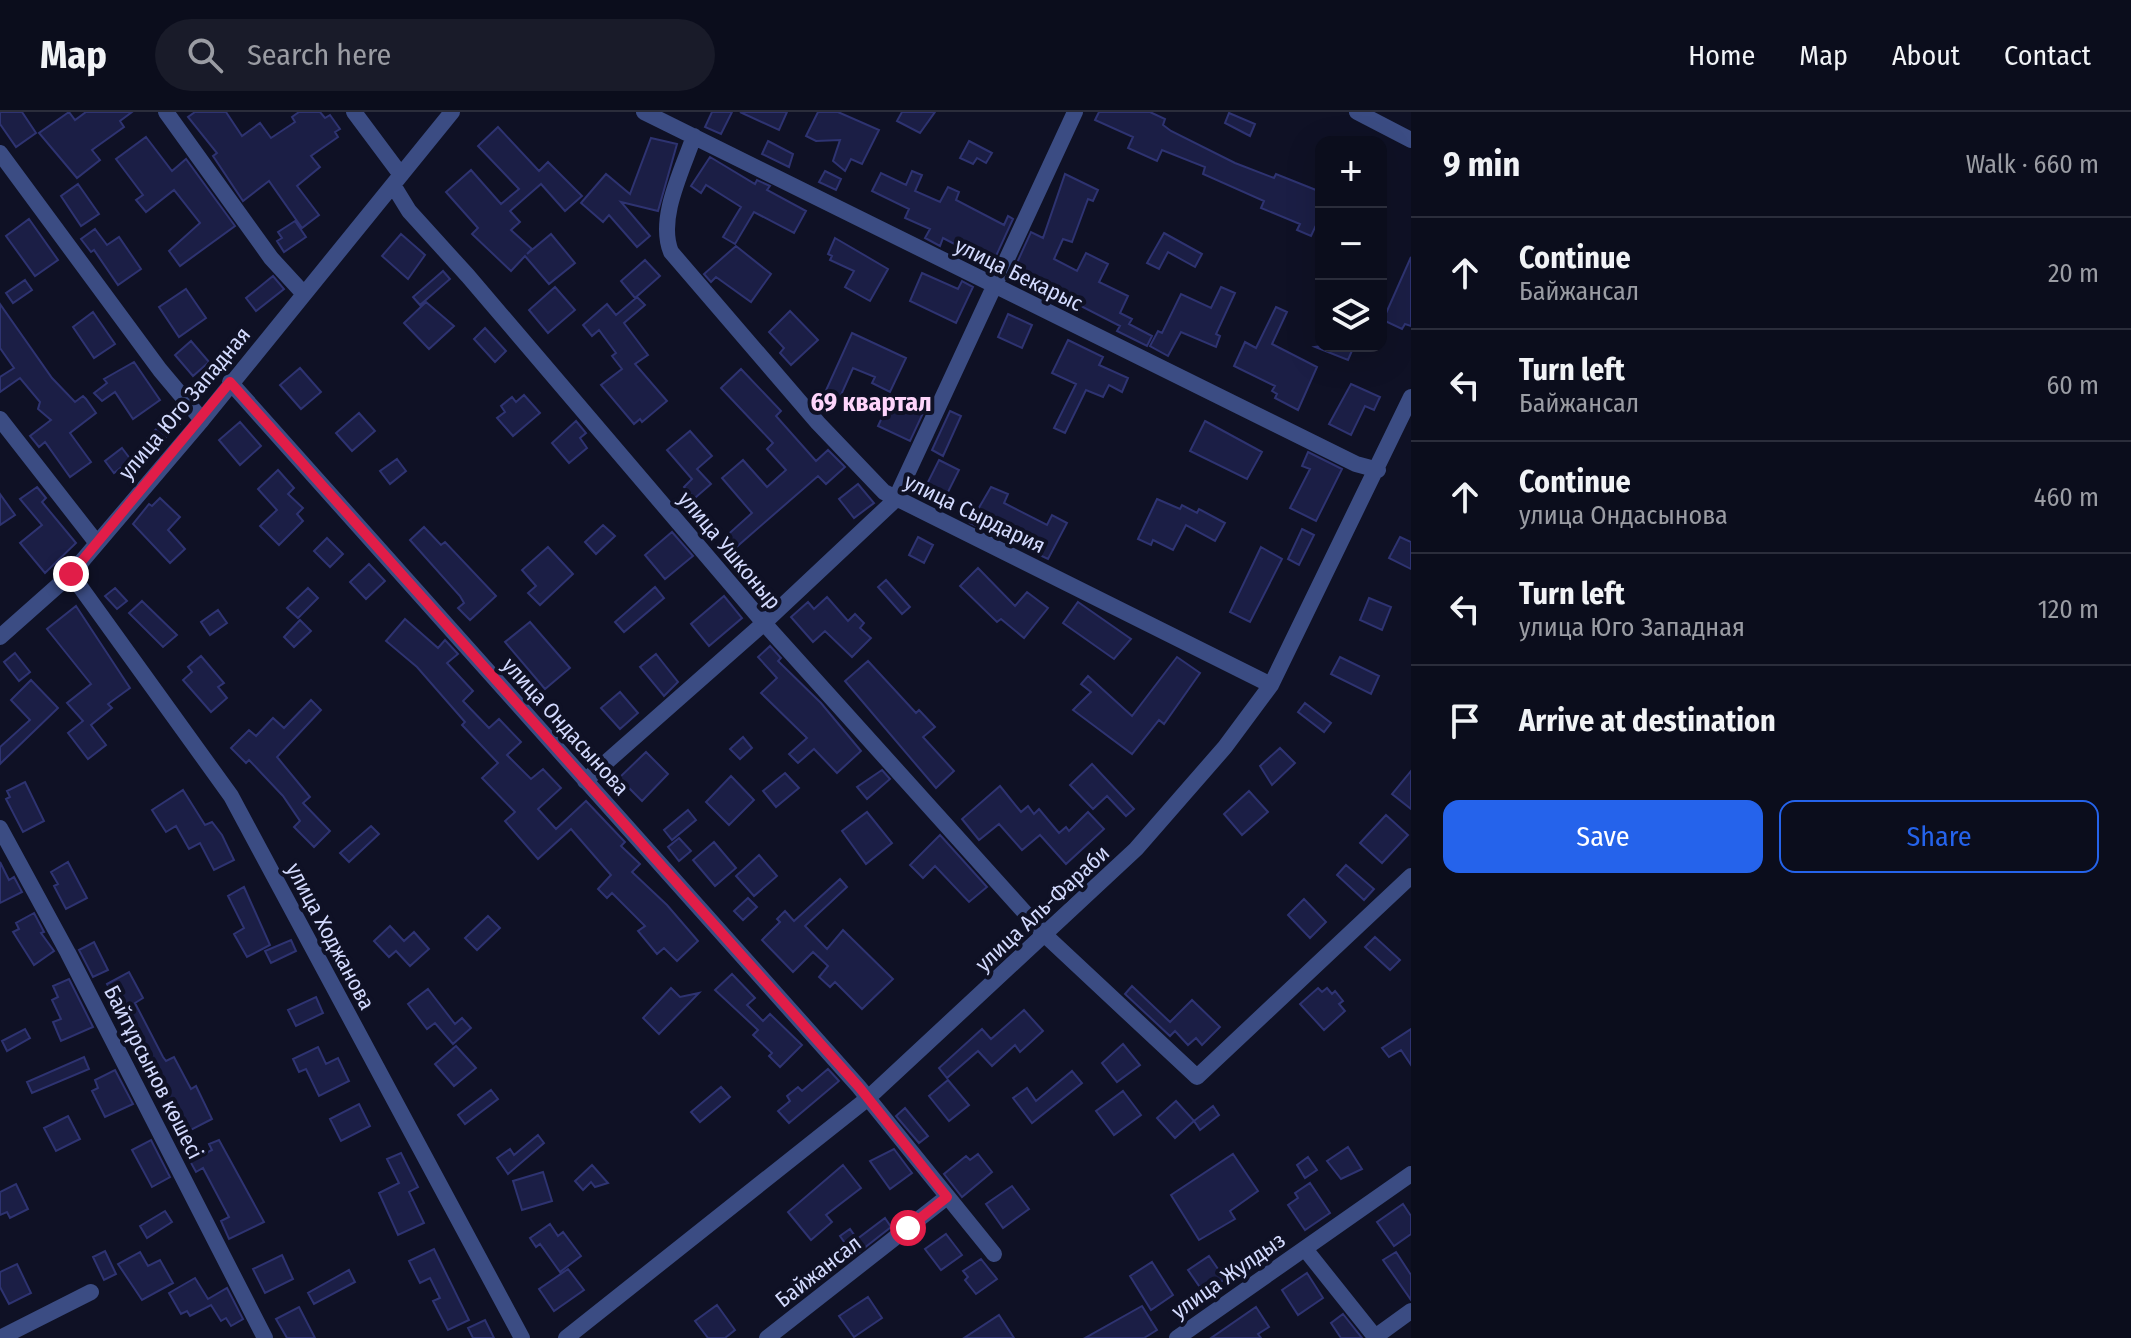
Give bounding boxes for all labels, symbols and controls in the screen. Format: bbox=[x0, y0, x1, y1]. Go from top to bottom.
search box bbox=[155, 19, 715, 91]
text: Map bbox=[40, 32, 107, 78]
icon: search bbox=[183, 33, 227, 77]
text: Search here bbox=[247, 37, 391, 73]
text: Home bbox=[1688, 39, 1755, 72]
text: Map bbox=[1799, 39, 1848, 72]
text: About bbox=[1892, 39, 1960, 72]
text: Contact bbox=[2004, 39, 2091, 72]
map controls bbox=[1315, 136, 1387, 352]
button: + bbox=[1315, 136, 1387, 208]
text: 9 min bbox=[1443, 144, 1520, 185]
text: Walk · 660 m bbox=[1966, 149, 2099, 180]
button: − bbox=[1315, 208, 1387, 280]
street label: улица Бекарыс bbox=[950, 232, 1088, 317]
text: Continue bbox=[1519, 240, 1631, 276]
icon: ahead bbox=[1443, 251, 1487, 295]
text: 20 m bbox=[2048, 258, 2099, 289]
text: Байжансал bbox=[1519, 276, 1639, 307]
button: layers bbox=[1315, 280, 1387, 352]
street label: улица Юго Западная bbox=[113, 321, 256, 485]
text: Turn left bbox=[1519, 352, 1625, 388]
icon: left bbox=[1443, 363, 1487, 407]
text: 60 m bbox=[2046, 370, 2099, 401]
district label: 69 квартал bbox=[810, 387, 932, 418]
text: Байжансал bbox=[1519, 388, 1639, 419]
text: Continue bbox=[1519, 464, 1631, 500]
street label: улица Сырдария bbox=[900, 468, 1050, 559]
icon: ahead bbox=[1443, 475, 1487, 519]
text: 460 m bbox=[2034, 482, 2099, 513]
street label: улица Ушконыр bbox=[672, 486, 787, 615]
text: улица Ондасынова bbox=[1519, 500, 1728, 531]
route end bbox=[53, 556, 89, 592]
text: Turn left bbox=[1519, 576, 1625, 612]
icon: left bbox=[1443, 587, 1487, 631]
text: 120 m bbox=[2038, 594, 2099, 625]
text: улица Юго Западная bbox=[1519, 612, 1745, 643]
street label: улица Ондасынова bbox=[496, 652, 635, 801]
icon: arrive bbox=[1443, 699, 1487, 743]
text: Arrive at destination bbox=[1519, 703, 1776, 739]
button: Save bbox=[1443, 800, 1763, 873]
button: Share bbox=[1779, 800, 2099, 873]
street label: улица Аль-Фараби bbox=[970, 839, 1115, 977]
street label: улица Ходжанова bbox=[280, 858, 381, 1014]
street label: Байтұрсынов көшесі bbox=[98, 981, 209, 1164]
route start bbox=[890, 1210, 926, 1246]
street label: улица Жулдыз bbox=[1166, 1226, 1290, 1325]
street label: Байжансал bbox=[770, 1229, 867, 1313]

